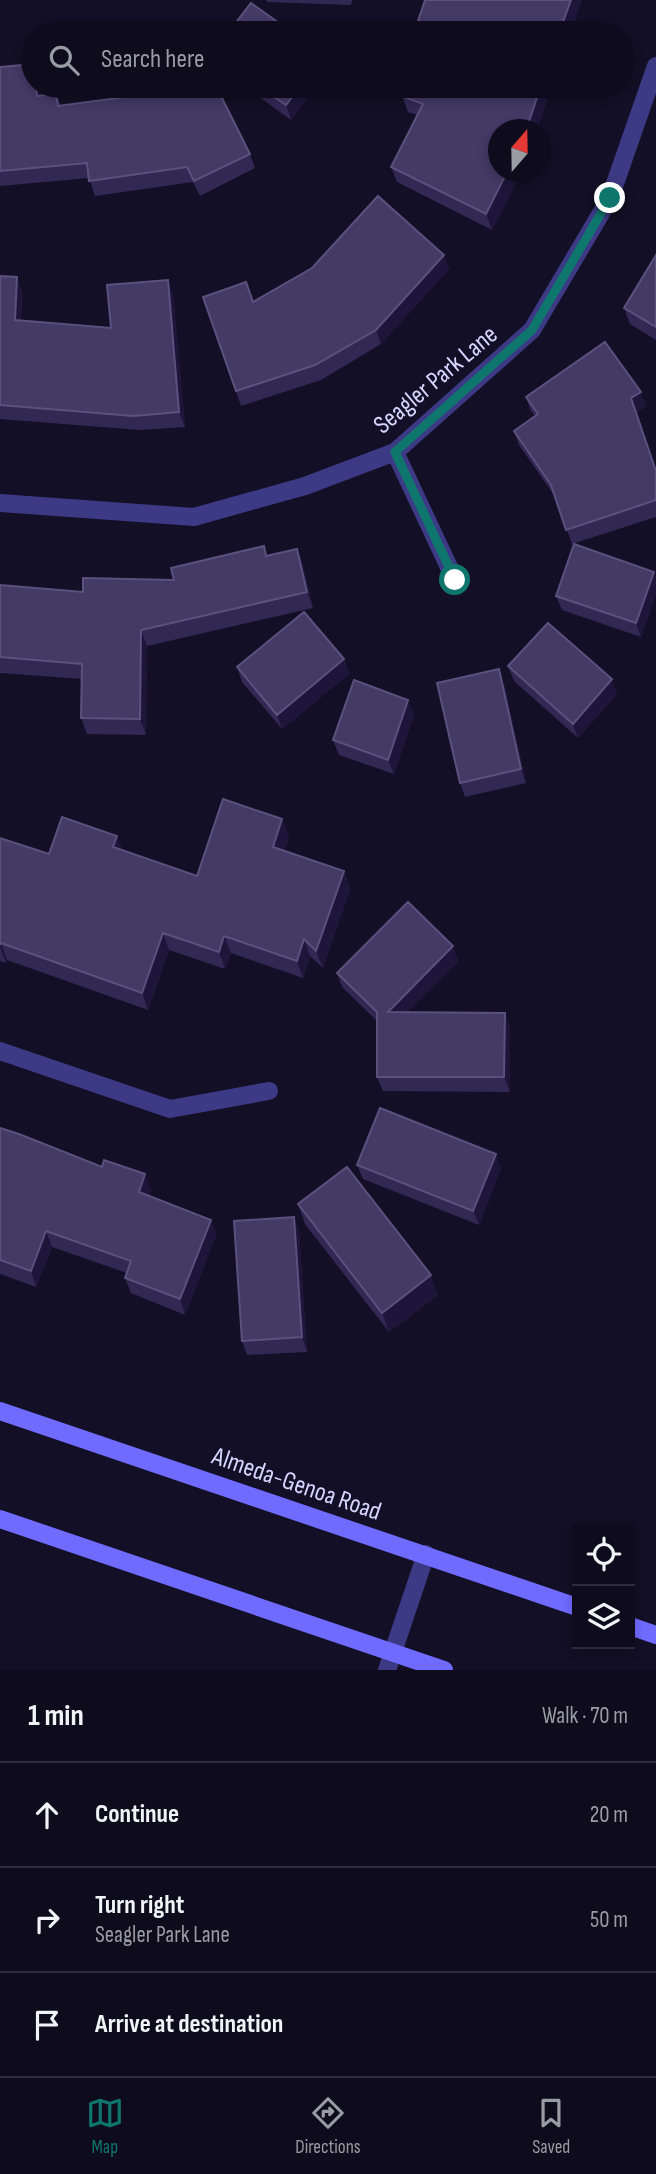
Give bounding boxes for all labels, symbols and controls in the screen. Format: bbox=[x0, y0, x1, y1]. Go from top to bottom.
search box bbox=[21, 21, 635, 98]
icon: search bbox=[45, 41, 83, 79]
text: Search here bbox=[101, 44, 204, 75]
north arrow bbox=[488, 119, 551, 182]
route end bbox=[594, 182, 625, 213]
street label: Seagler Park Lane bbox=[368, 319, 504, 441]
route start bbox=[439, 564, 470, 595]
street label: Almeda-Genoa Road bbox=[207, 1441, 385, 1528]
map controls bbox=[572, 1523, 635, 1649]
button: locate bbox=[572, 1523, 635, 1586]
button: layers bbox=[572, 1586, 635, 1649]
text: 1 min bbox=[28, 1698, 84, 1734]
text: Walk · 70 m bbox=[542, 1702, 628, 1730]
icon: ahead bbox=[28, 1796, 66, 1834]
text: Continue bbox=[95, 1799, 179, 1830]
text: 20 m bbox=[590, 1801, 628, 1829]
text: Turn right bbox=[95, 1890, 184, 1921]
icon: right bbox=[28, 1901, 66, 1939]
text: 50 m bbox=[590, 1906, 628, 1934]
text: Seagler Park Lane bbox=[95, 1921, 230, 1949]
icon: arrive bbox=[28, 2006, 66, 2044]
text: Arrive at destination bbox=[95, 2009, 283, 2040]
tab: Map bbox=[86, 2094, 124, 2159]
tab: Directions bbox=[295, 2094, 361, 2159]
tab: Saved bbox=[532, 2094, 570, 2159]

